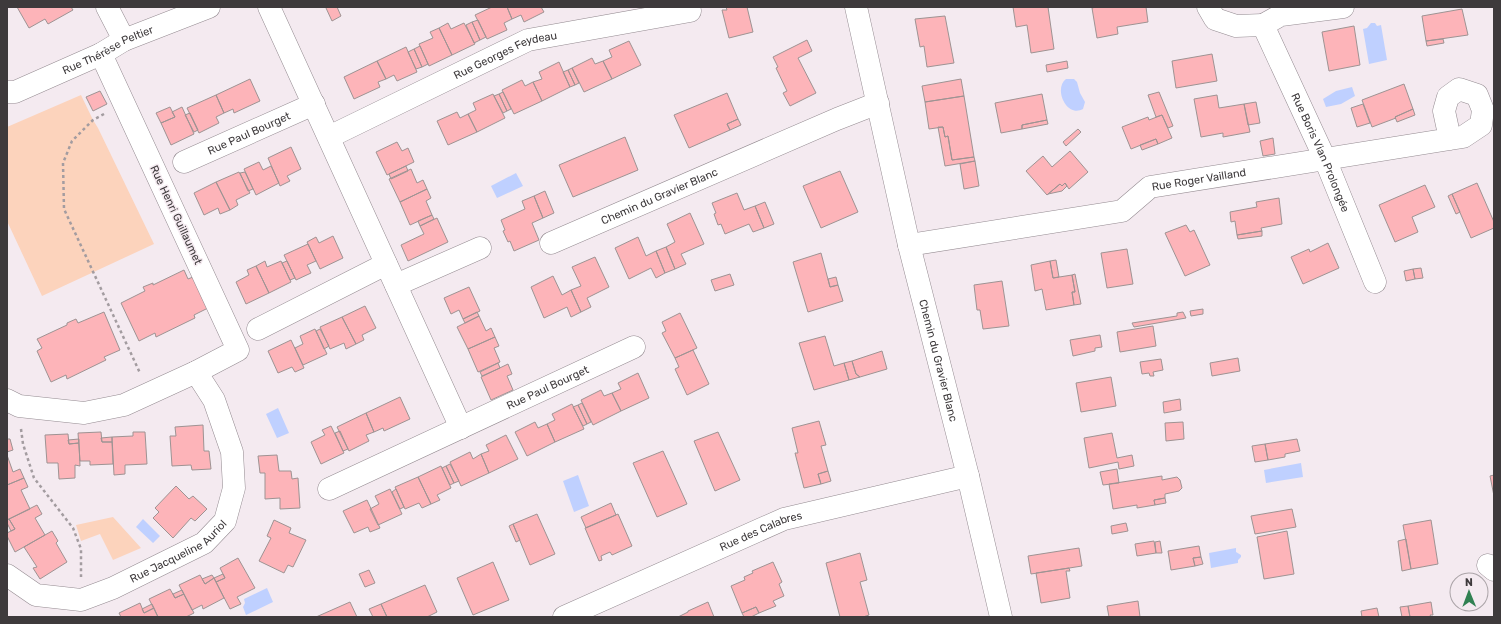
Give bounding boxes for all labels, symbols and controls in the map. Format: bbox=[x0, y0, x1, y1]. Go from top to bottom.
street label: Rue Thérèse Peltier bbox=[60, 23, 156, 77]
street label: Rue Georges Feydeau bbox=[451, 28, 558, 82]
street label: Rue Boris Vian Prolongée bbox=[1289, 91, 1352, 214]
street label: Rue Paul Bourget bbox=[205, 109, 293, 157]
street label: Rue Henri Guillaumet bbox=[147, 163, 205, 267]
street label: Chemin du Gravier Blanc bbox=[599, 165, 720, 227]
street label: Rue Roger Vailland bbox=[1151, 165, 1247, 193]
street label: Chemin du Gravier Blanc bbox=[917, 298, 960, 423]
street label: Rue Paul Bourget bbox=[504, 362, 591, 412]
street label: Rue des Calabres bbox=[717, 508, 804, 553]
street label: Rue Jacqueline Auriol bbox=[128, 517, 229, 585]
north arrow bbox=[1449, 572, 1489, 612]
text: N bbox=[1465, 576, 1473, 589]

